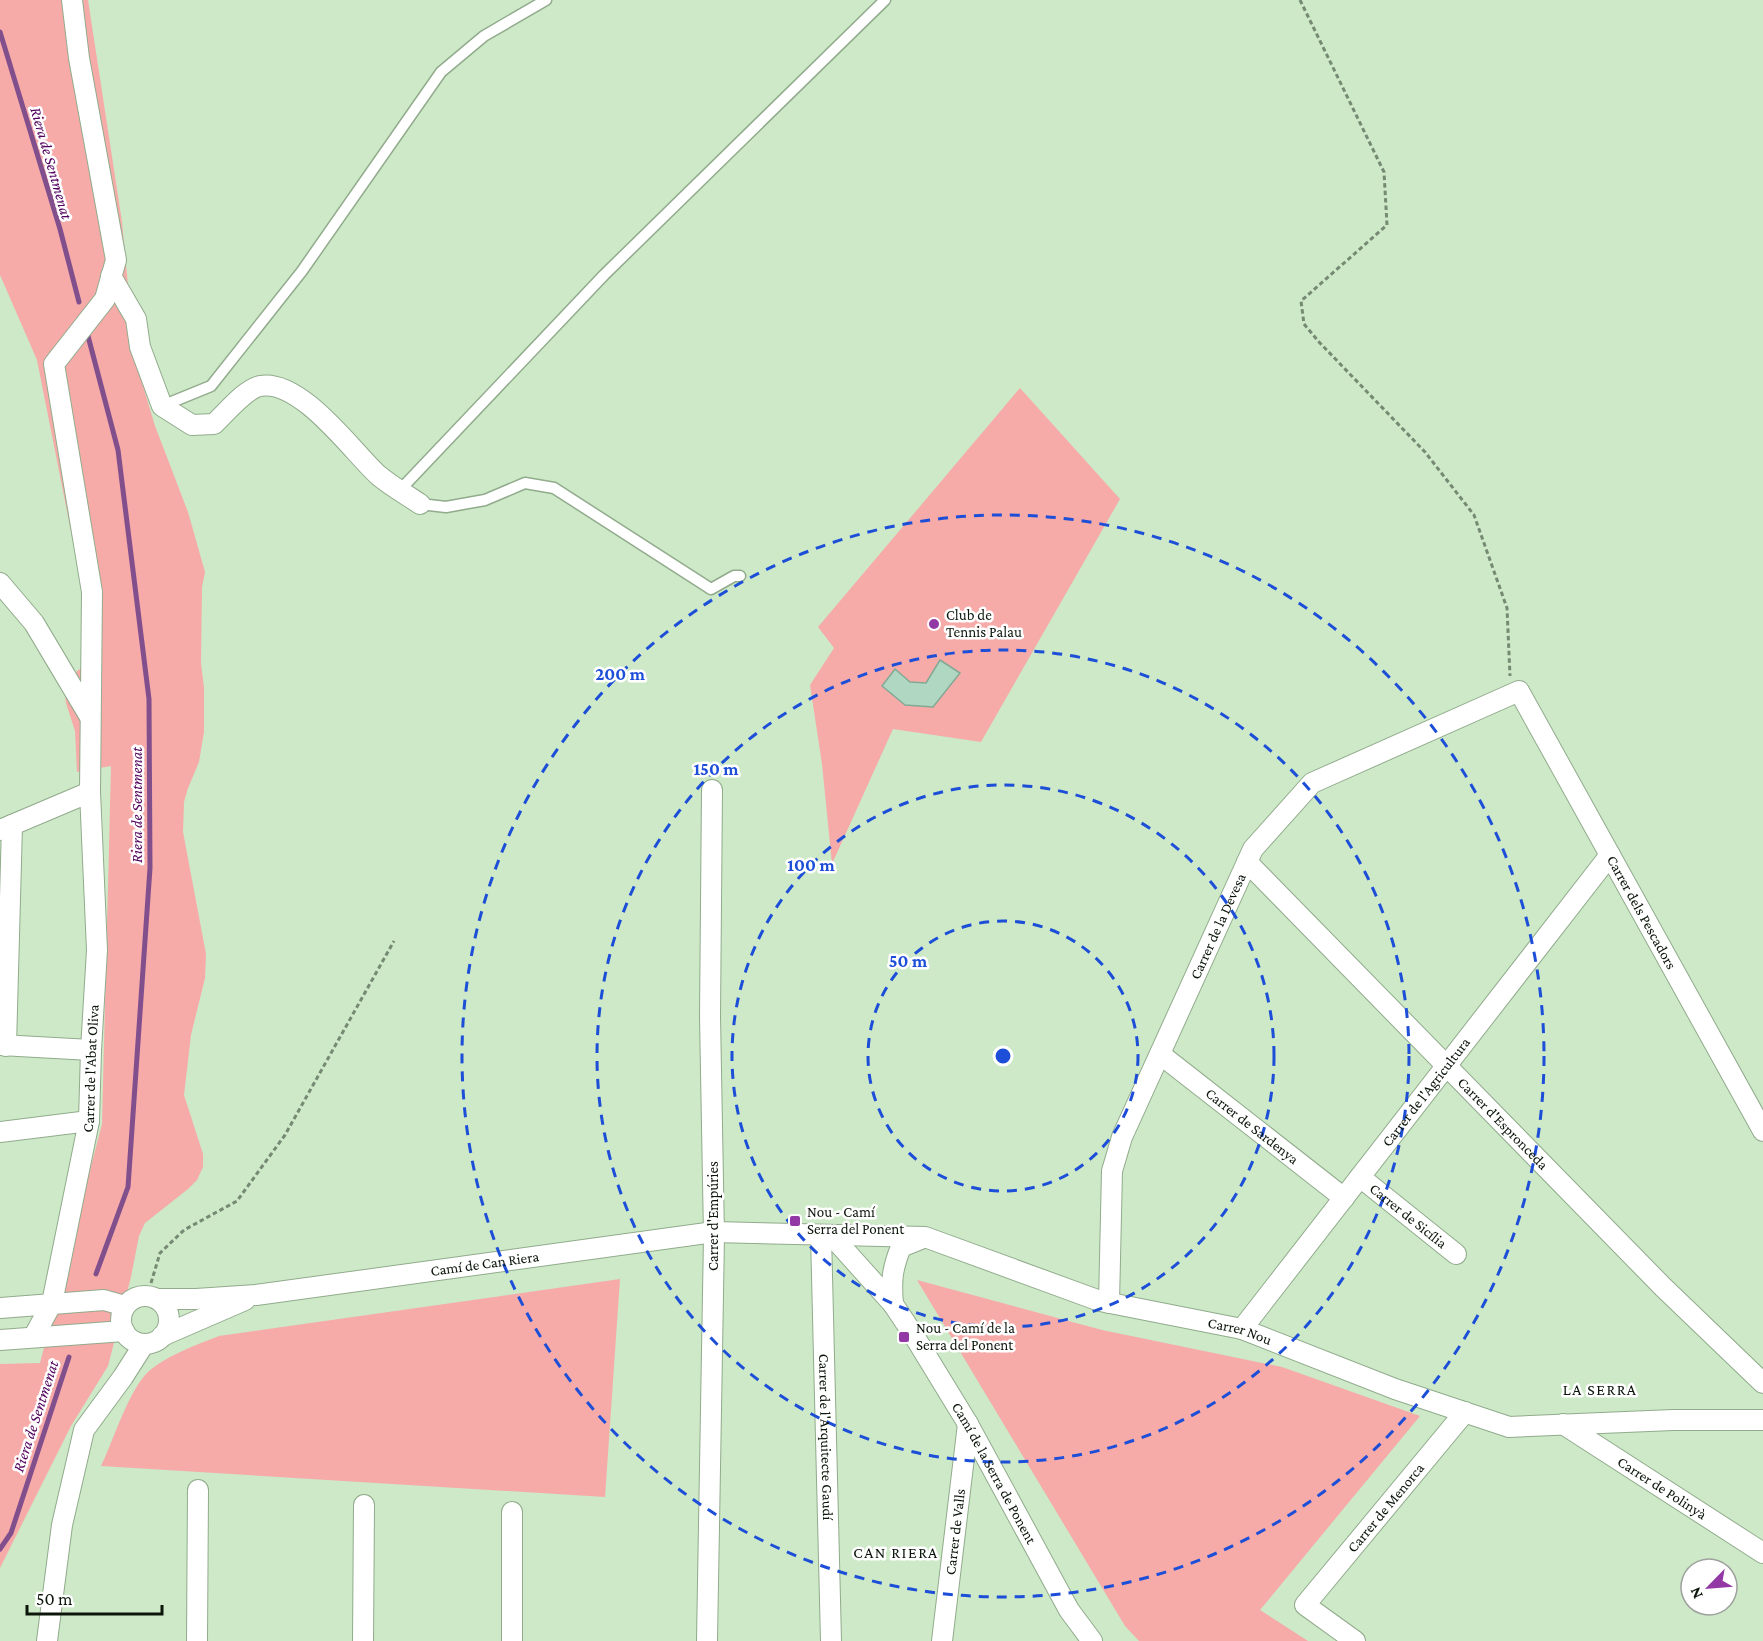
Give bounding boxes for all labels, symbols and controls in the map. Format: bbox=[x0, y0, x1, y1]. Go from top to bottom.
water label: Riera de Sentmenat bbox=[27, 105, 76, 221]
place label: Club de Tennis Palau bbox=[946, 607, 1022, 640]
marker: Club de Tennis Palau bbox=[927, 617, 941, 631]
text: 200 m bbox=[595, 664, 646, 684]
water label: Riera de Sentmenat bbox=[128, 747, 145, 863]
text: 150 m bbox=[693, 759, 739, 779]
street label: Carrer dels Pescadors bbox=[1604, 853, 1680, 972]
text: 100 m bbox=[787, 855, 835, 875]
street label: Carrer de la Devesa bbox=[1187, 871, 1249, 982]
text: 50 m bbox=[889, 951, 928, 971]
street label: Carrer de l'Abat Oliva bbox=[79, 1004, 102, 1134]
street label: Carrer de l'Agricultura bbox=[1379, 1034, 1473, 1150]
centre of rings bbox=[993, 1046, 1013, 1066]
street label: Carrer d'Espronceda bbox=[1455, 1074, 1552, 1173]
street label: Carrer de Sardenya bbox=[1203, 1085, 1302, 1167]
street label: Carrer d'Empúries bbox=[705, 1161, 722, 1271]
street label: Carrer de Sicília bbox=[1367, 1180, 1450, 1252]
place label: Nou - Camí Serra del Ponent bbox=[807, 1204, 905, 1237]
marker: Nou - Camí Serra del Ponent bbox=[788, 1214, 802, 1228]
street label: Camí de Can Riera bbox=[429, 1248, 540, 1279]
street label: Carrer Nou bbox=[1207, 1314, 1274, 1348]
place label: Nou - Camí de la Serra del Ponent bbox=[916, 1320, 1015, 1353]
marker: Nou - Camí de la Serra del Ponent bbox=[897, 1330, 911, 1344]
street label: Carrer de l'Arquitecte Gaudí bbox=[816, 1353, 836, 1522]
water label: Riera de Sentmenat bbox=[9, 1358, 62, 1474]
district label: LA SERRA bbox=[1563, 1381, 1637, 1398]
street label: Camí de la Serra de Ponent bbox=[949, 1399, 1040, 1548]
street label: Carrer de Polinyà bbox=[1615, 1453, 1710, 1522]
street label: Carrer de Menorca bbox=[1344, 1460, 1427, 1556]
street label: Carrer de Valls bbox=[942, 1488, 968, 1576]
district label: CAN RIERA bbox=[853, 1544, 939, 1561]
north arrow bbox=[1679, 1557, 1739, 1617]
scale bar bbox=[27, 1578, 162, 1616]
text: N bbox=[1686, 1585, 1706, 1602]
text: 50 m bbox=[36, 1589, 73, 1609]

